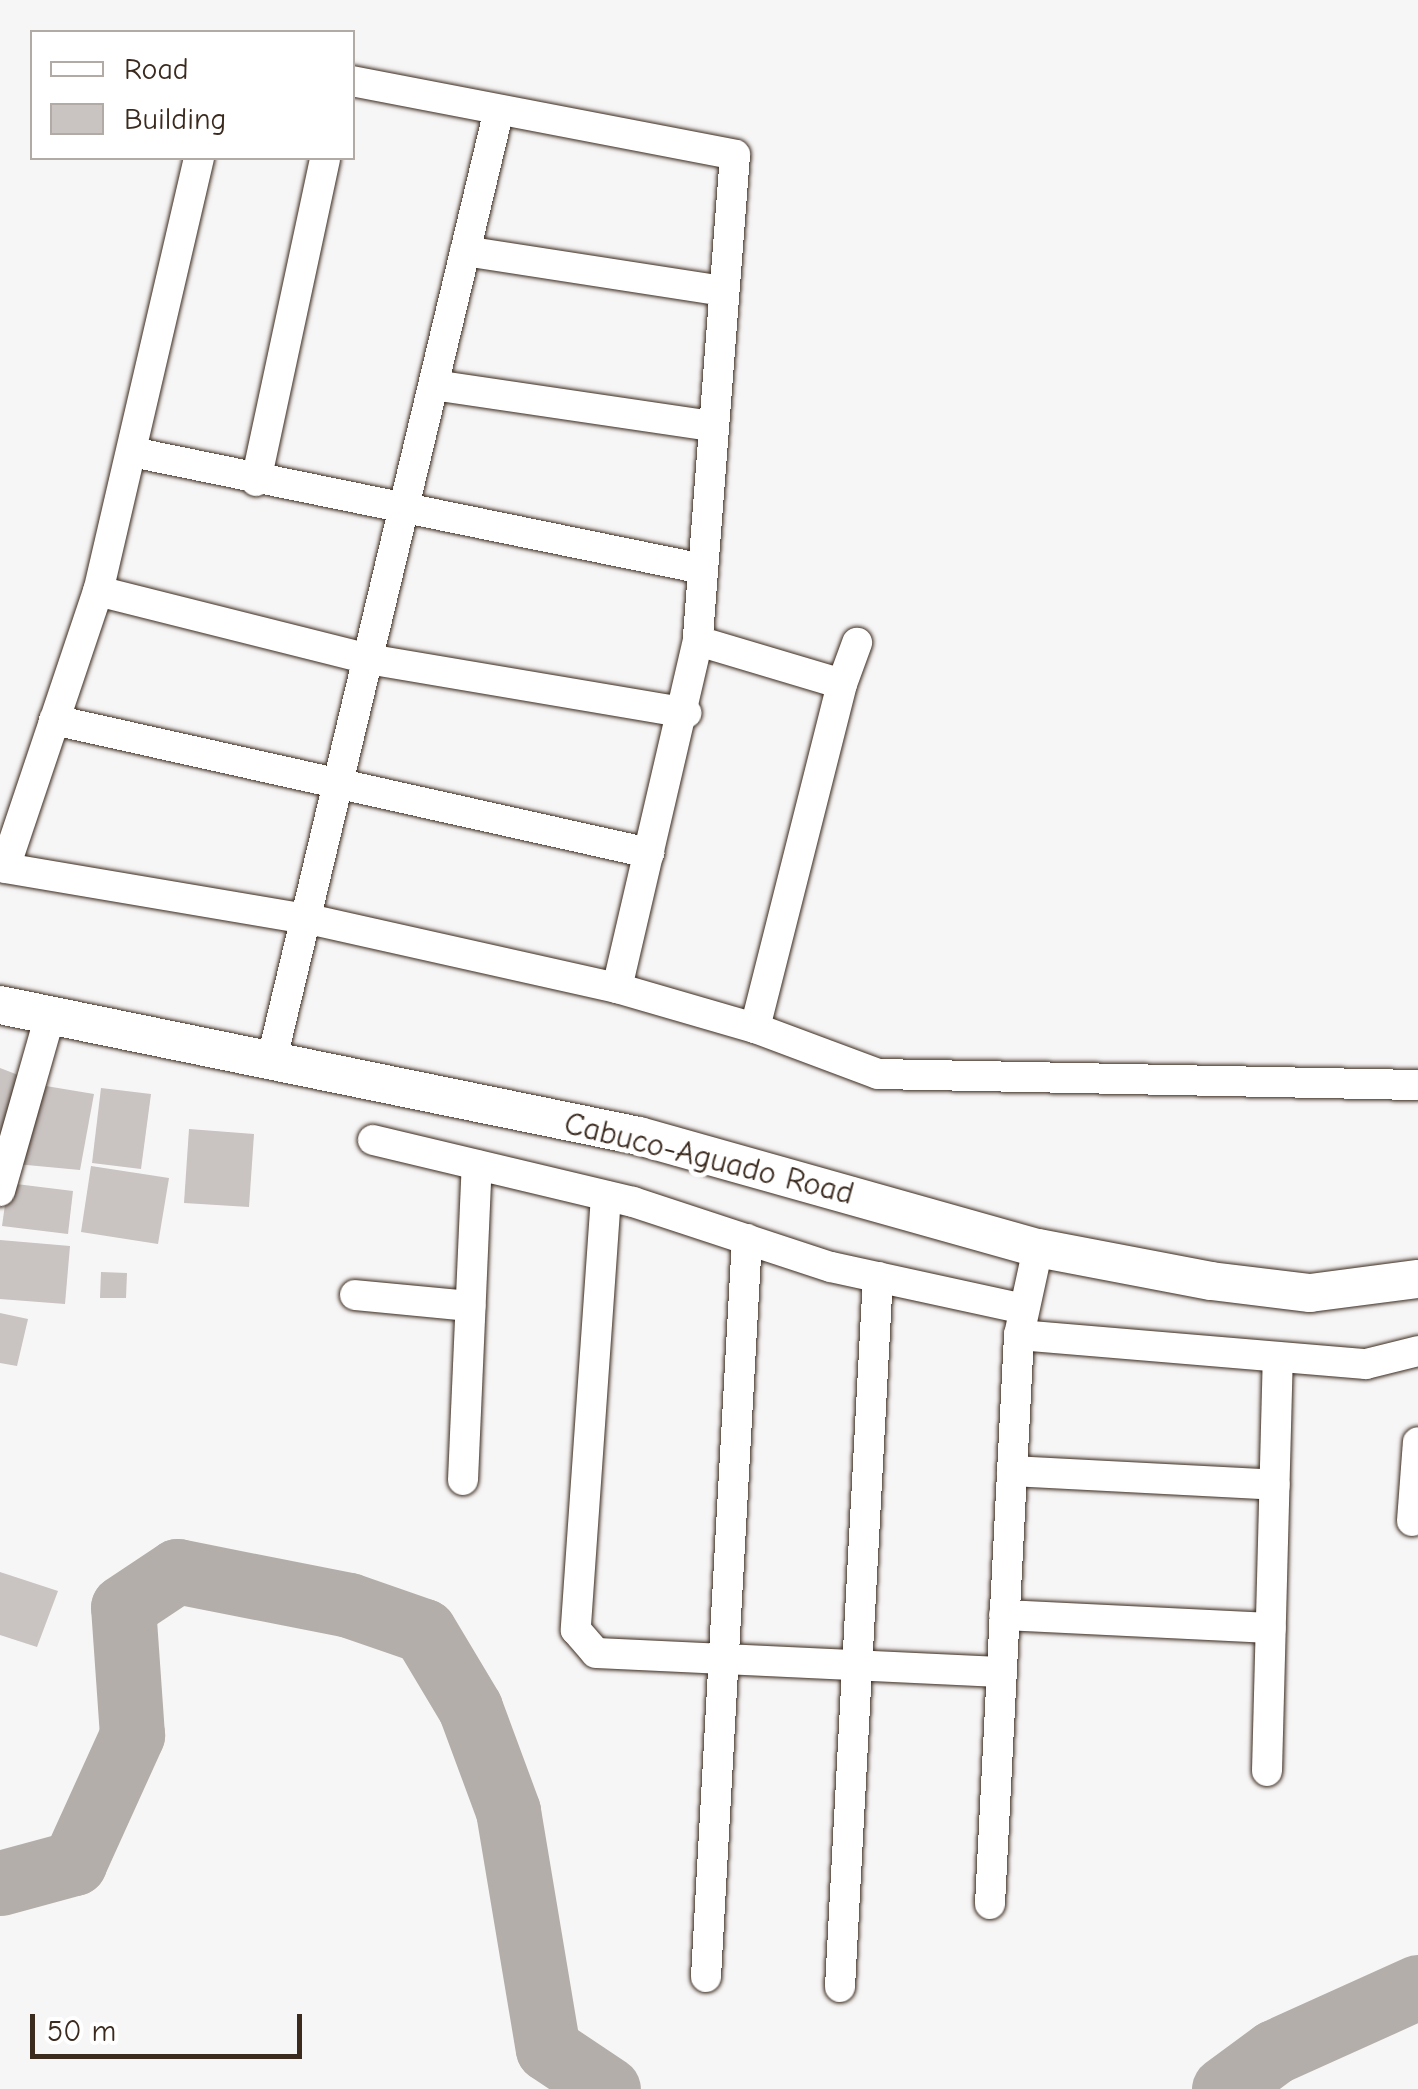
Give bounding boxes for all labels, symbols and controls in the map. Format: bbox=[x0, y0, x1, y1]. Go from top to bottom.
legend bbox=[30, 30, 355, 160]
text: Road bbox=[124, 52, 189, 87]
text: Building bbox=[124, 102, 227, 137]
street label: Cabuco-Aguado Road bbox=[560, 1104, 858, 1214]
scale bar bbox=[35, 1994, 308, 2056]
text: 50 m bbox=[47, 2014, 116, 2049]

